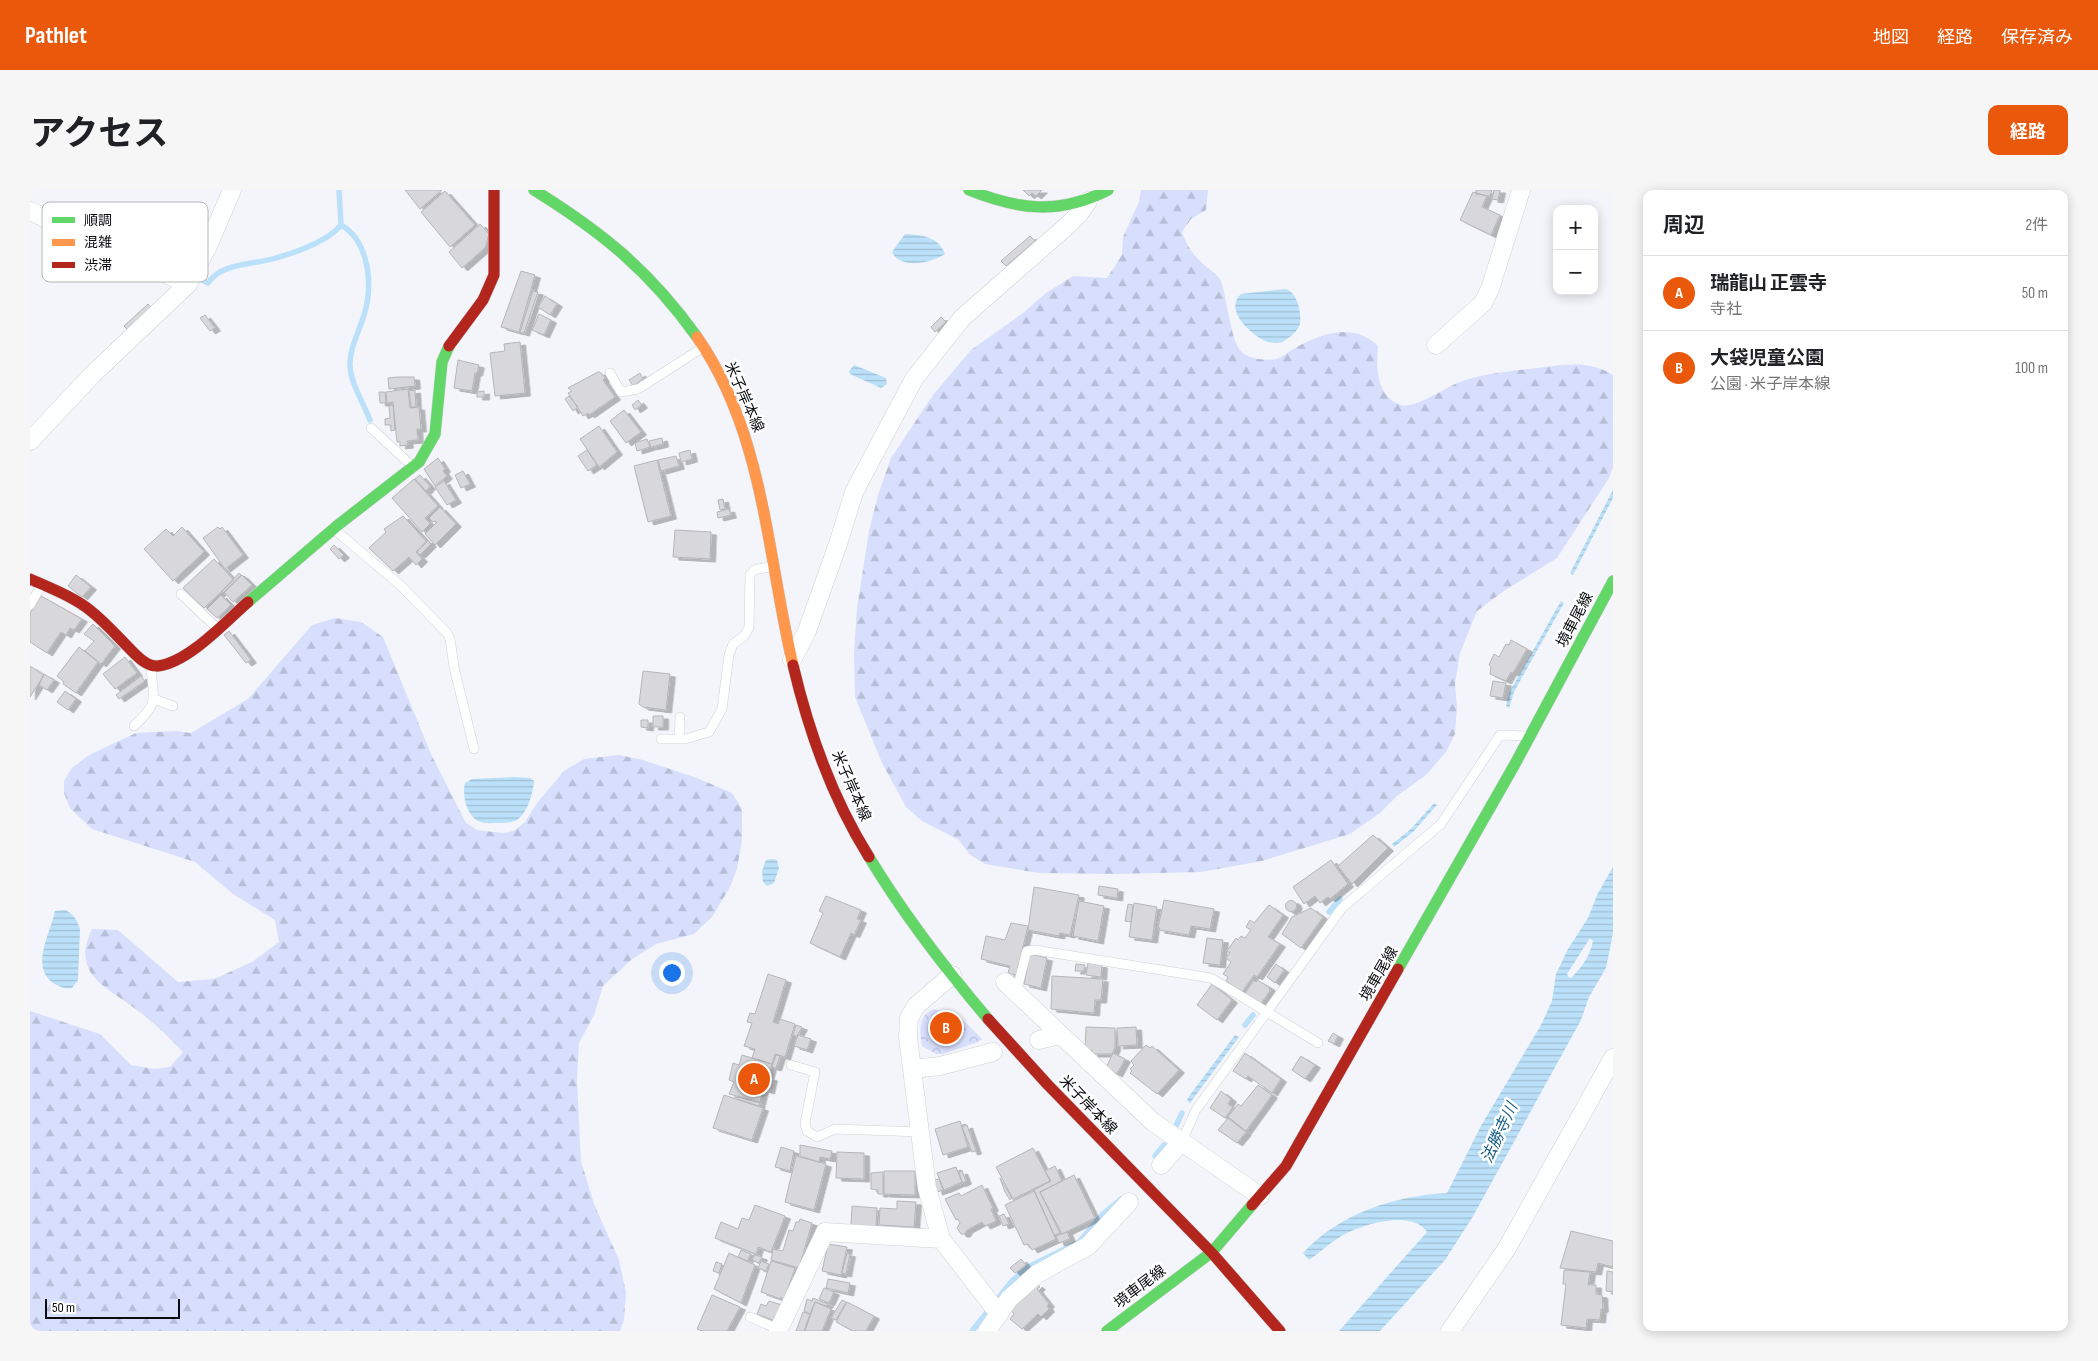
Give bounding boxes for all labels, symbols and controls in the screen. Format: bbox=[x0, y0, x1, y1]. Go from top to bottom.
text: Pathlet bbox=[25, 21, 87, 50]
text: 地図 bbox=[1873, 27, 1909, 48]
text: 経路 bbox=[1937, 27, 1973, 48]
text: 保存済み bbox=[2001, 27, 2073, 48]
button: 経路 bbox=[1988, 105, 2068, 155]
text: アクセス bbox=[30, 113, 168, 156]
legend bbox=[42, 202, 208, 282]
map controls bbox=[1553, 205, 1598, 295]
button: + bbox=[1553, 205, 1598, 250]
text: 順調 bbox=[84, 212, 112, 229]
text: 周辺 bbox=[1663, 213, 1705, 238]
text: 2件 bbox=[2025, 216, 2048, 235]
text: 混雑 bbox=[84, 234, 112, 251]
button: − bbox=[1553, 250, 1598, 295]
text: 渋滞 bbox=[84, 257, 112, 274]
text: 瑞龍山 正雲寺 bbox=[1710, 272, 1827, 295]
text: A bbox=[1675, 284, 1683, 303]
text: 50 m bbox=[2022, 284, 2048, 303]
text: 寺社 bbox=[1710, 300, 1742, 319]
text: 大袋児童公園 bbox=[1710, 347, 1824, 370]
street label: 米子岸本線 bbox=[720, 359, 768, 435]
text: B bbox=[1675, 359, 1683, 378]
text: 100 m bbox=[2015, 359, 2048, 378]
text: 公園 · 米子岸本線 bbox=[1710, 375, 1830, 394]
street label: 境車尾線 bbox=[1553, 589, 1597, 651]
street label: 米子岸本線 bbox=[827, 748, 875, 824]
street label: 境車尾線 bbox=[1356, 943, 1402, 1005]
your location bbox=[659, 960, 685, 986]
pin: B bbox=[930, 1009, 962, 1047]
pin: A bbox=[738, 1060, 770, 1098]
street label: 米子岸本線 bbox=[1055, 1071, 1121, 1139]
water label: 法勝寺川 bbox=[1478, 1098, 1523, 1166]
street label: 境車尾線 bbox=[1110, 1261, 1170, 1313]
scale bar bbox=[45, 1296, 180, 1319]
text: 50 m bbox=[52, 1299, 75, 1316]

